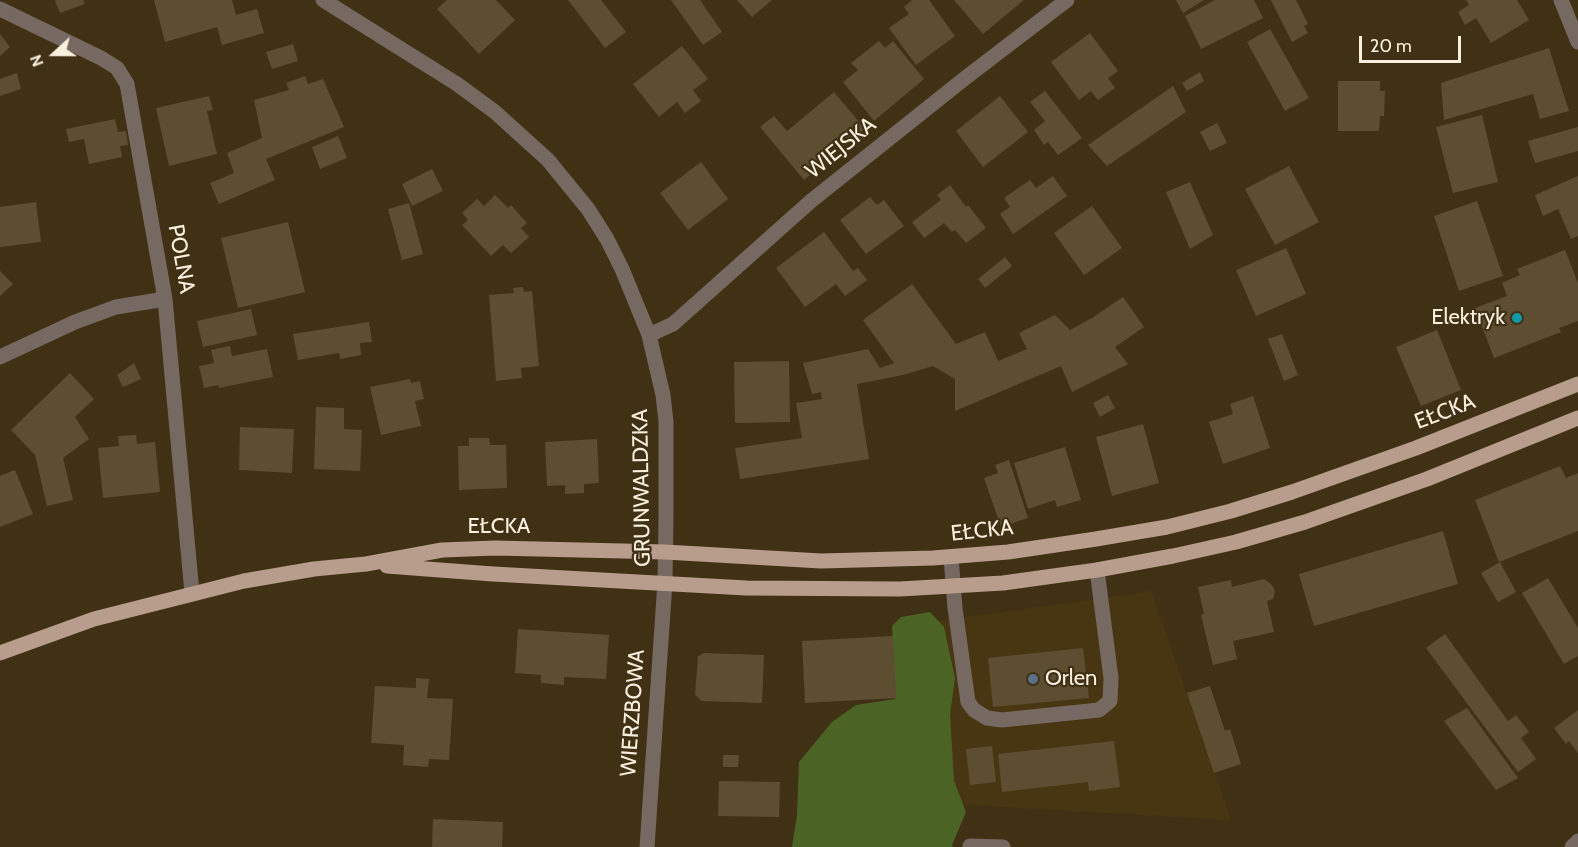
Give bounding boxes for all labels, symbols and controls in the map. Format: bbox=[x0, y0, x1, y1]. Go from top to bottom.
north arrow bbox=[24, 24, 84, 84]
scale bar bbox=[1362, 24, 1464, 62]
text: 20 m bbox=[1370, 35, 1412, 57]
text: N bbox=[26, 52, 48, 69]
street label: WIEJSKA bbox=[800, 112, 882, 184]
street label: POLNA bbox=[162, 222, 200, 296]
place label: Elektryk bbox=[1431, 305, 1505, 331]
marker: Elektryk bbox=[1510, 311, 1524, 325]
street label: EŁCKA bbox=[1411, 388, 1479, 436]
street label: GRUNWALDZKA bbox=[627, 409, 657, 567]
street label: EŁCKA bbox=[468, 514, 530, 540]
street label: EŁCKA bbox=[949, 515, 1015, 547]
street label: WIERZBOWA bbox=[615, 649, 651, 777]
place label: Orlen bbox=[1045, 666, 1097, 692]
marker: Orlen bbox=[1026, 672, 1040, 686]

